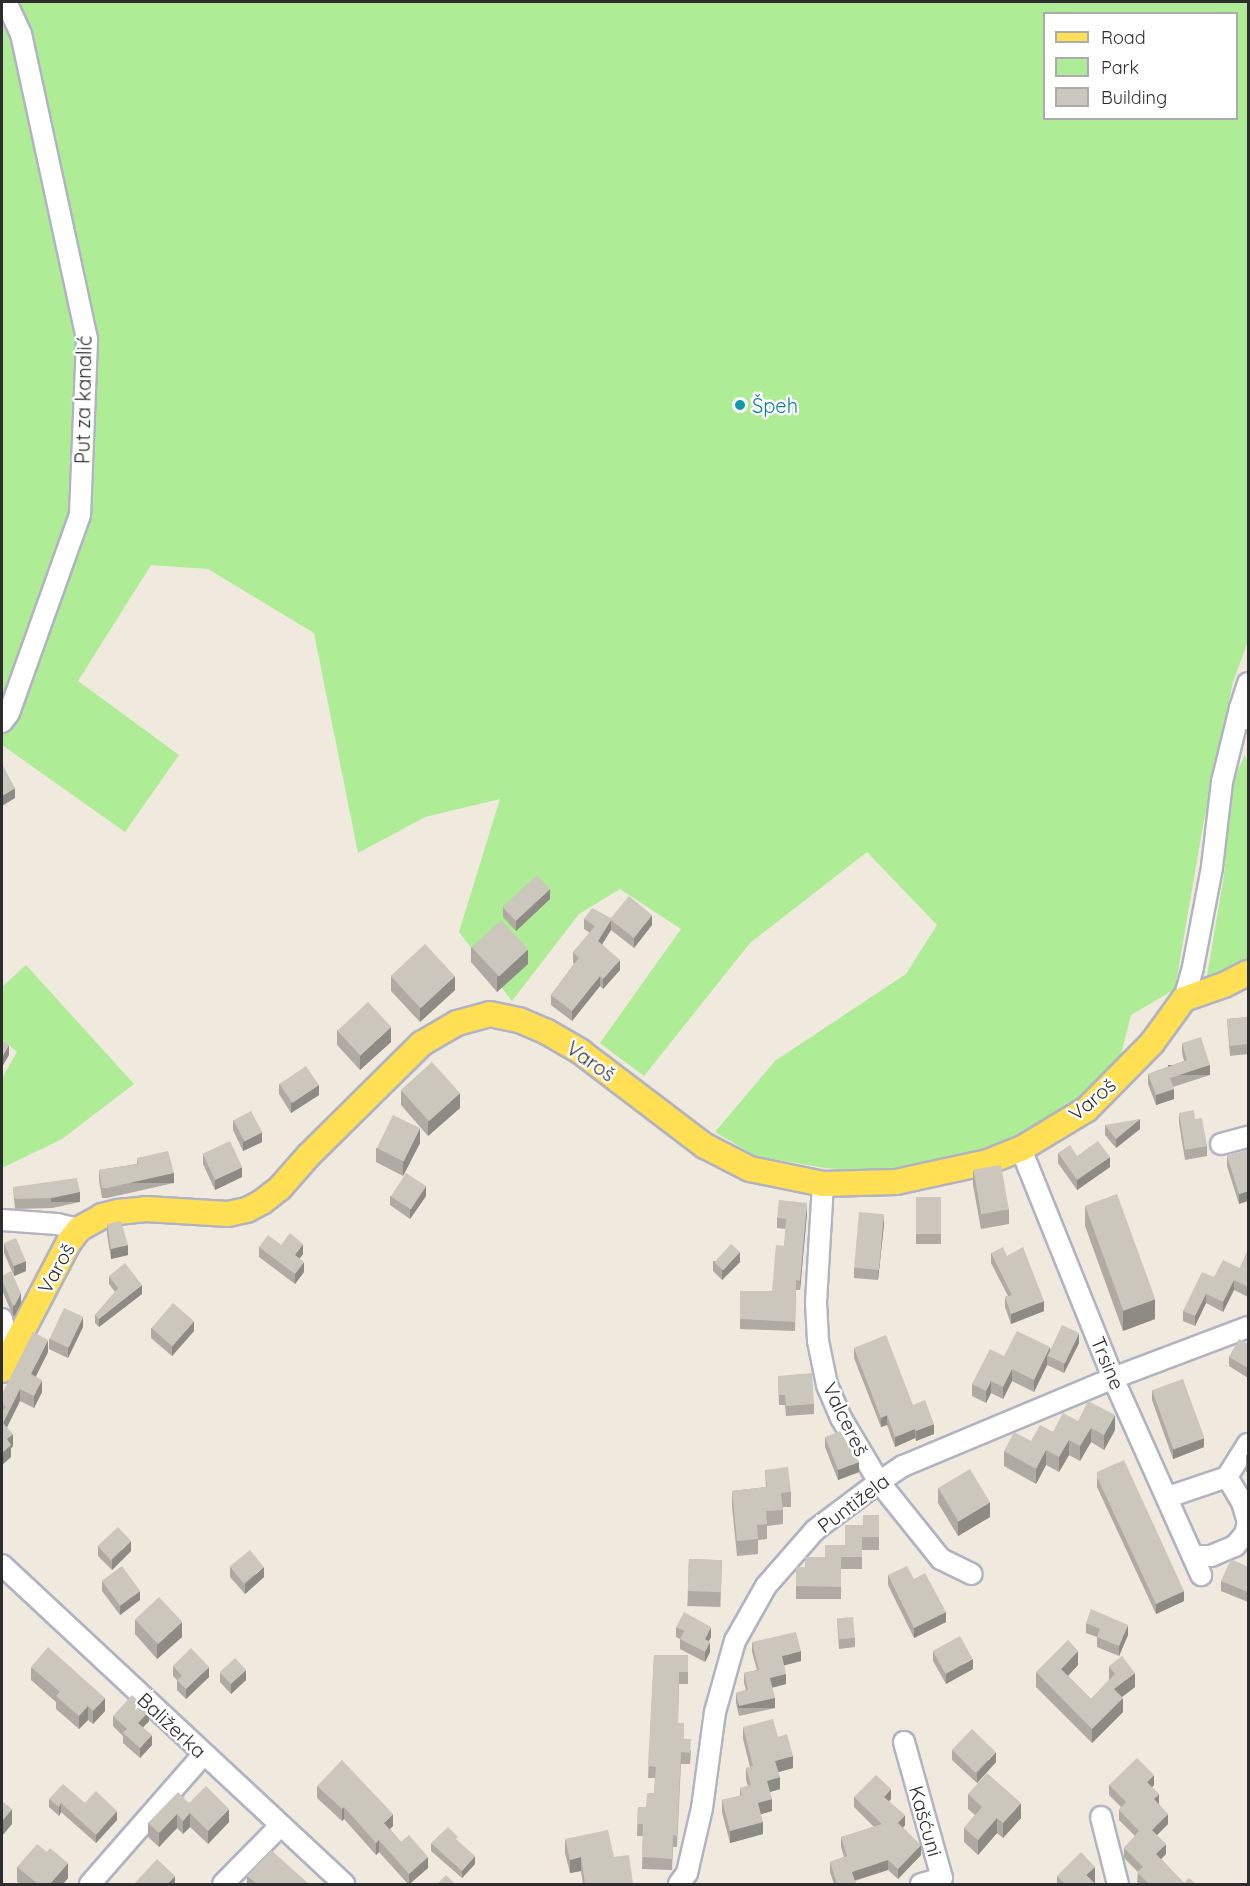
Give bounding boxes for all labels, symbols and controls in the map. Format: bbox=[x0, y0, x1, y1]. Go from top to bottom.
legend bbox=[1043, 12, 1238, 120]
text: Road bbox=[1101, 26, 1146, 49]
text: Park bbox=[1101, 56, 1139, 79]
text: Building bbox=[1101, 86, 1167, 109]
street label: Put za kanalić bbox=[70, 336, 96, 464]
place label: Špeh bbox=[752, 393, 798, 417]
marker: Špeh bbox=[733, 398, 747, 412]
street label: Varoš bbox=[562, 1036, 620, 1086]
street label: Varoš bbox=[1064, 1072, 1120, 1126]
street label: Varoš bbox=[32, 1239, 80, 1297]
street label: Trsine bbox=[1086, 1333, 1130, 1393]
street label: Valcereš bbox=[818, 1378, 874, 1460]
street label: Puntižela bbox=[812, 1468, 894, 1538]
street label: Baližerka bbox=[133, 1687, 211, 1763]
street label: Kašćuni bbox=[904, 1783, 948, 1859]

